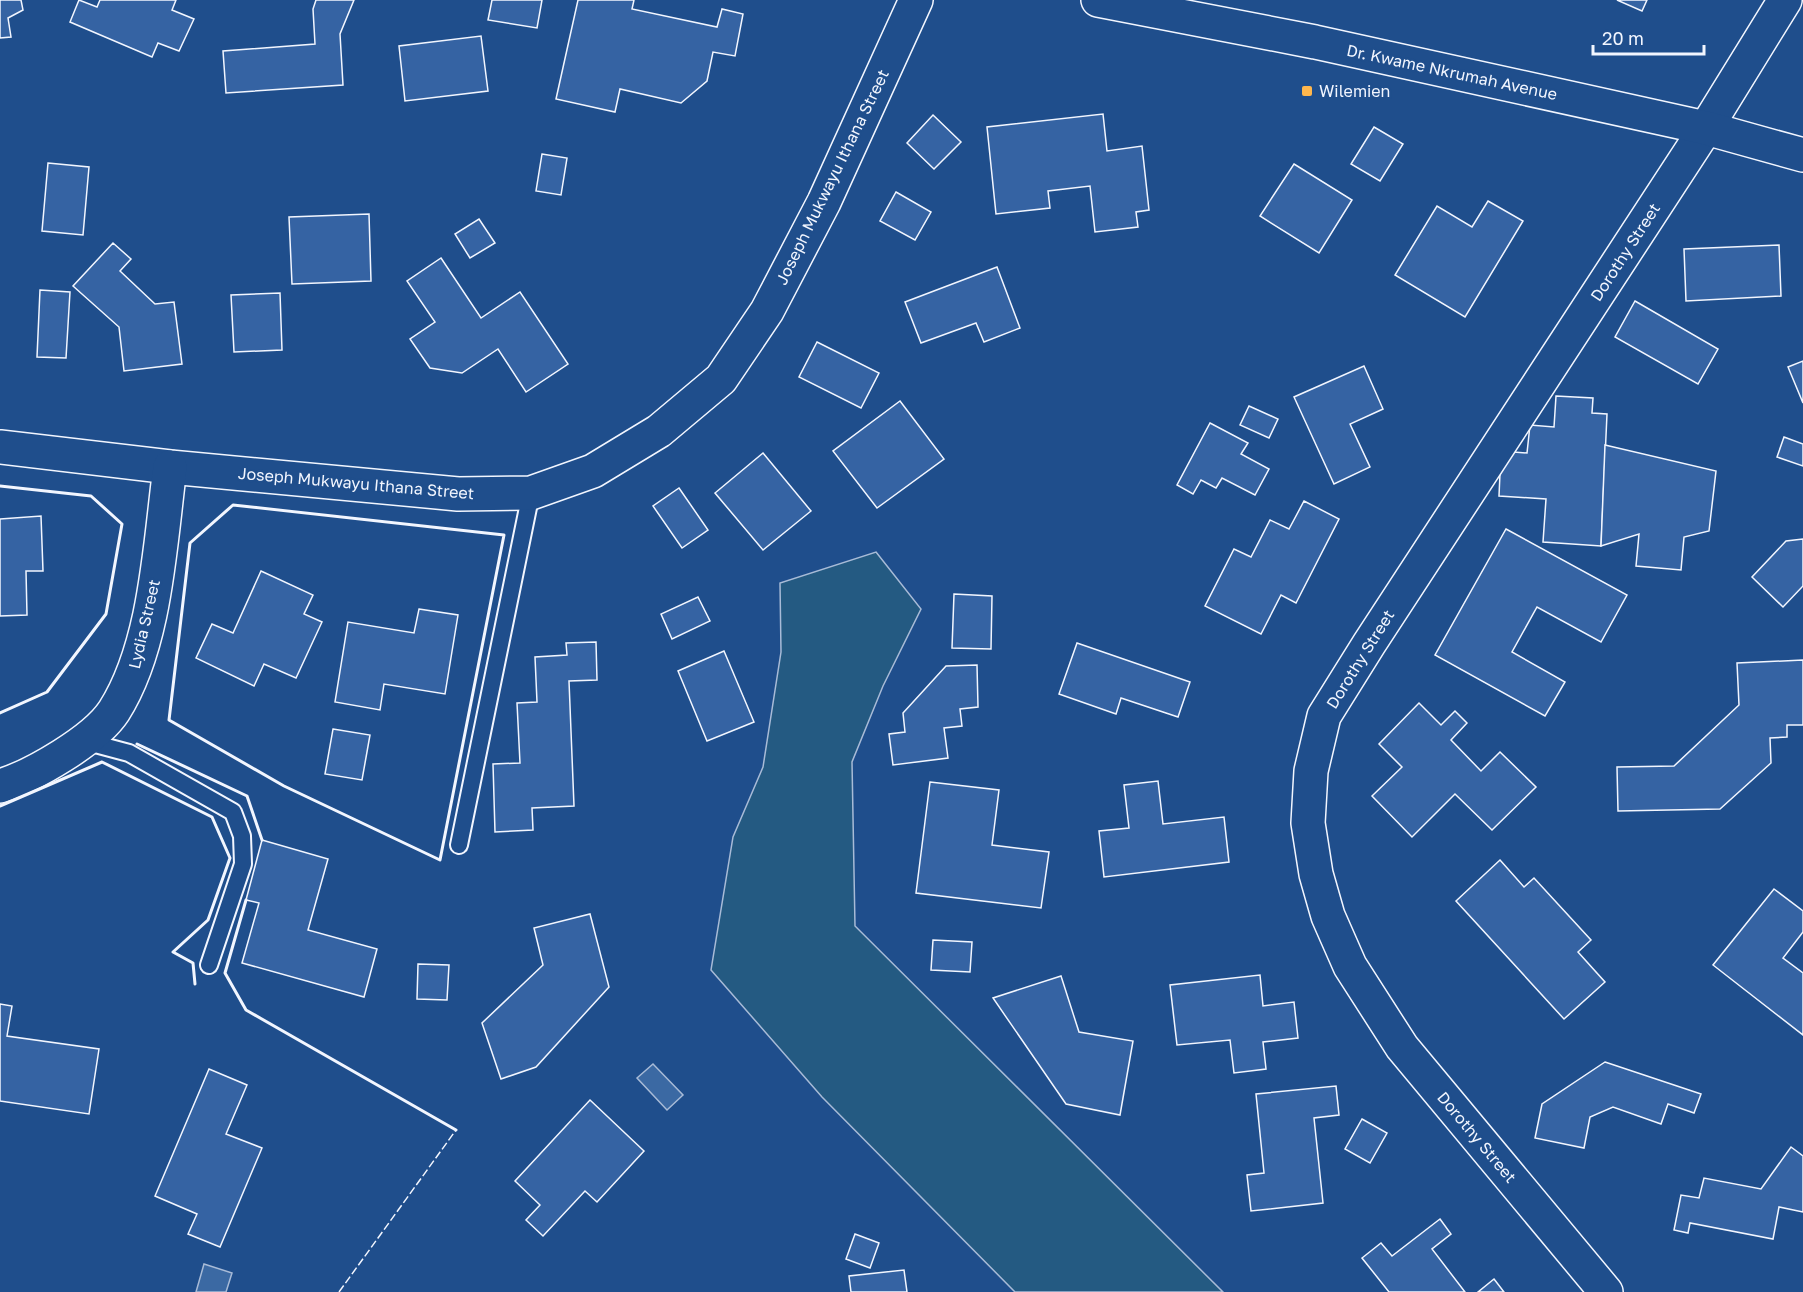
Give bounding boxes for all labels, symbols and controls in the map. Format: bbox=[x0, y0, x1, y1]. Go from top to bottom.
scale bar bbox=[1593, 18, 1704, 56]
text: 20 m bbox=[1602, 27, 1644, 49]
street label: Dr. Kwame Nkrumah Avenue bbox=[1345, 40, 1559, 104]
street label: Joseph Mukwayu Ithana Street bbox=[771, 66, 893, 288]
place label: Wilemien bbox=[1319, 81, 1390, 101]
marker: Wilemien bbox=[1300, 84, 1314, 98]
street label: Dorothy Street bbox=[1586, 199, 1664, 305]
street label: Joseph Mukwayu Ithana Street bbox=[237, 463, 475, 503]
street label: Lydia Street bbox=[124, 577, 164, 671]
street label: Dorothy Street bbox=[1322, 606, 1398, 712]
street label: Dorothy Street bbox=[1433, 1087, 1521, 1187]

